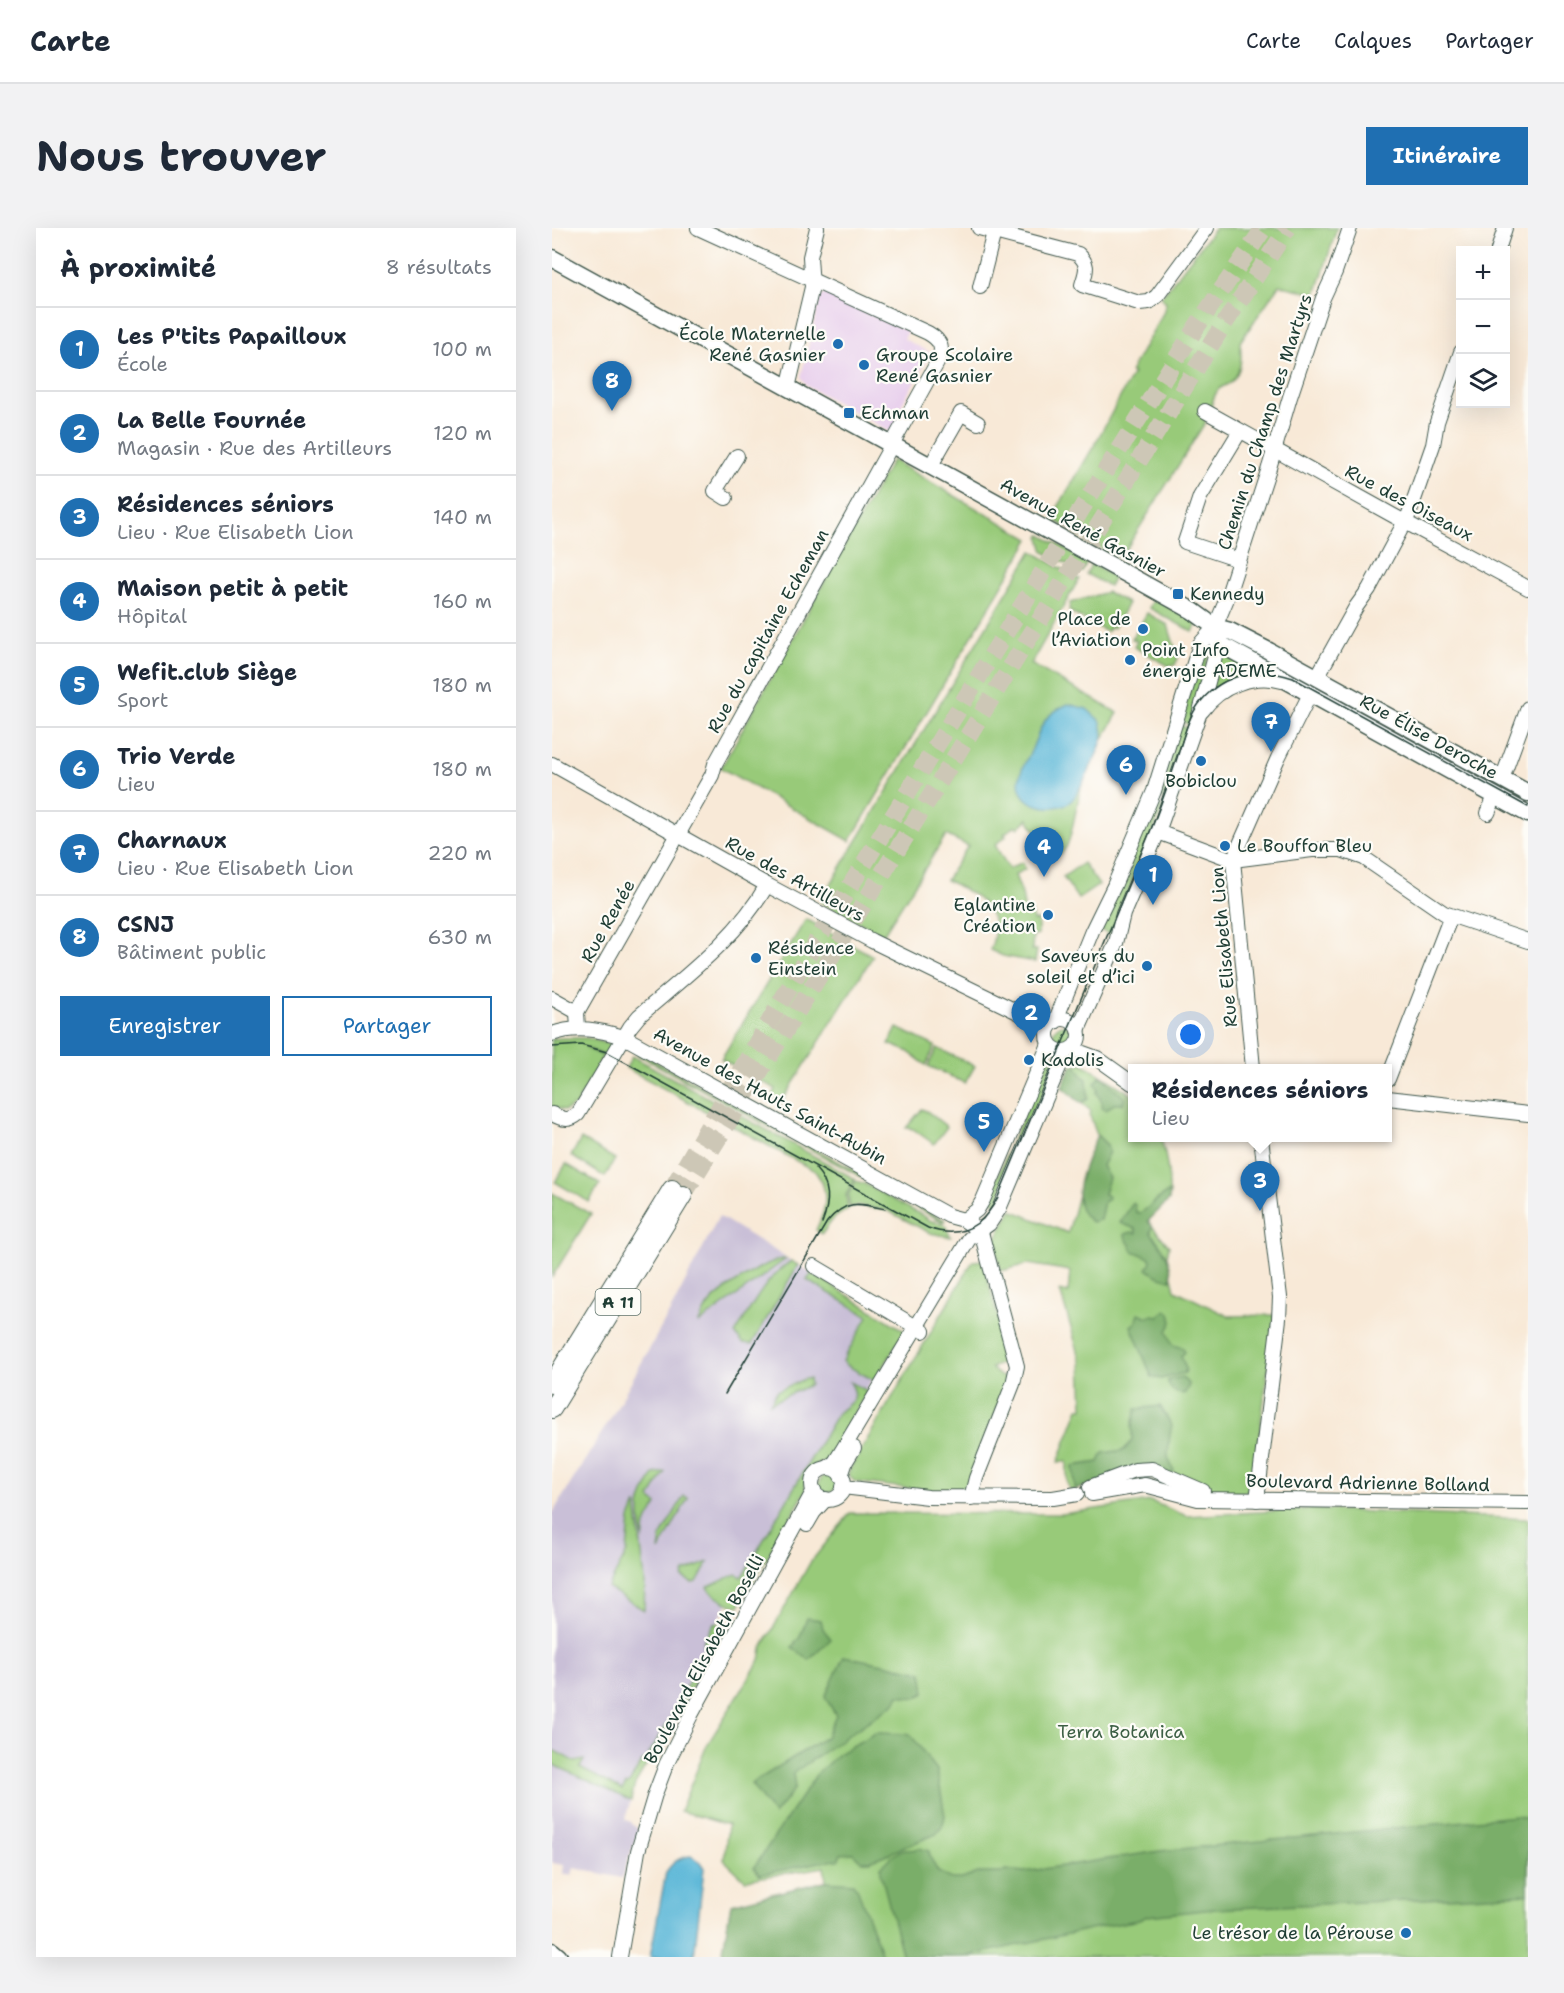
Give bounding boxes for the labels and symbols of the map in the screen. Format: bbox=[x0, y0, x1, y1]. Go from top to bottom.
street label: Chemin du Champ des Martyrs bbox=[1212, 291, 1318, 553]
place label: École Maternelle René Gasnier bbox=[679, 322, 826, 367]
marker: École Maternelle René Gasnier bbox=[831, 337, 845, 351]
place label: Groupe Scolaire René Gasnier bbox=[876, 343, 1013, 388]
marker: Groupe Scolaire René Gasnier bbox=[857, 358, 871, 372]
pin: 8 bbox=[592, 362, 632, 411]
place label: Echman bbox=[861, 401, 929, 425]
marker: Echman bbox=[842, 406, 856, 420]
street label: Rue des Oiseaux bbox=[1341, 459, 1477, 547]
street label: Avenue René Gasnier bbox=[996, 472, 1170, 584]
street label: Rue du capitaine Echeman bbox=[702, 525, 834, 737]
place label: Kennedy bbox=[1190, 582, 1265, 606]
marker: Kennedy bbox=[1171, 587, 1185, 601]
place label: Place de l’Aviation bbox=[1051, 607, 1131, 652]
marker: Place de l’Aviation bbox=[1136, 622, 1150, 636]
place label: Point Info énergie ADEME bbox=[1142, 638, 1277, 683]
marker: Point Info énergie ADEME bbox=[1123, 653, 1137, 667]
street label: Rue Élise Deroche bbox=[1356, 689, 1502, 785]
pin: 7 bbox=[1252, 702, 1290, 752]
pin: 6 bbox=[1106, 746, 1146, 795]
marker: Bobiclou bbox=[1194, 754, 1208, 768]
place label: Bobiclou bbox=[1165, 769, 1237, 793]
pin: 4 bbox=[1024, 828, 1064, 877]
street label: Rue des Artilleurs bbox=[721, 831, 869, 927]
place label: Le Bouffon Bleu bbox=[1237, 834, 1372, 858]
marker: Le Bouffon Bleu bbox=[1218, 839, 1232, 853]
pin: 1 bbox=[1134, 856, 1172, 905]
street label: Rue Elisabeth Lion bbox=[1205, 866, 1243, 1028]
street label: Rue Renée bbox=[575, 875, 641, 967]
place label: Eglantine Création bbox=[954, 893, 1036, 938]
marker: Eglantine Création bbox=[1041, 908, 1055, 922]
place label: Résidence Einstein bbox=[768, 936, 854, 981]
place label: Saveurs du soleil et d’ici bbox=[1026, 944, 1135, 989]
marker: Résidence Einstein bbox=[749, 951, 763, 965]
marker: Saveurs du soleil et d’ici bbox=[1140, 959, 1154, 973]
pin: 2 bbox=[1012, 994, 1050, 1043]
your location bbox=[1176, 1020, 1205, 1049]
street label: Avenue des Hauts Saint-Aubin bbox=[649, 1022, 891, 1170]
place label: Kadolis bbox=[1041, 1048, 1104, 1072]
marker: Kadolis bbox=[1022, 1053, 1036, 1067]
pin: 5 bbox=[964, 1102, 1004, 1152]
pin: 3 bbox=[1240, 1162, 1280, 1211]
road number: A 11 bbox=[596, 1289, 640, 1315]
street label: Boulevard Adrienne Bolland bbox=[1246, 1469, 1490, 1497]
street label: Boulevard Elisabeth Boselli bbox=[638, 1550, 770, 1768]
park label: Terra Botanica bbox=[1058, 1720, 1184, 1744]
place label: Le trésor de la Pérouse bbox=[1192, 1921, 1394, 1945]
marker: Le trésor de la Pérouse bbox=[1399, 1926, 1413, 1940]

